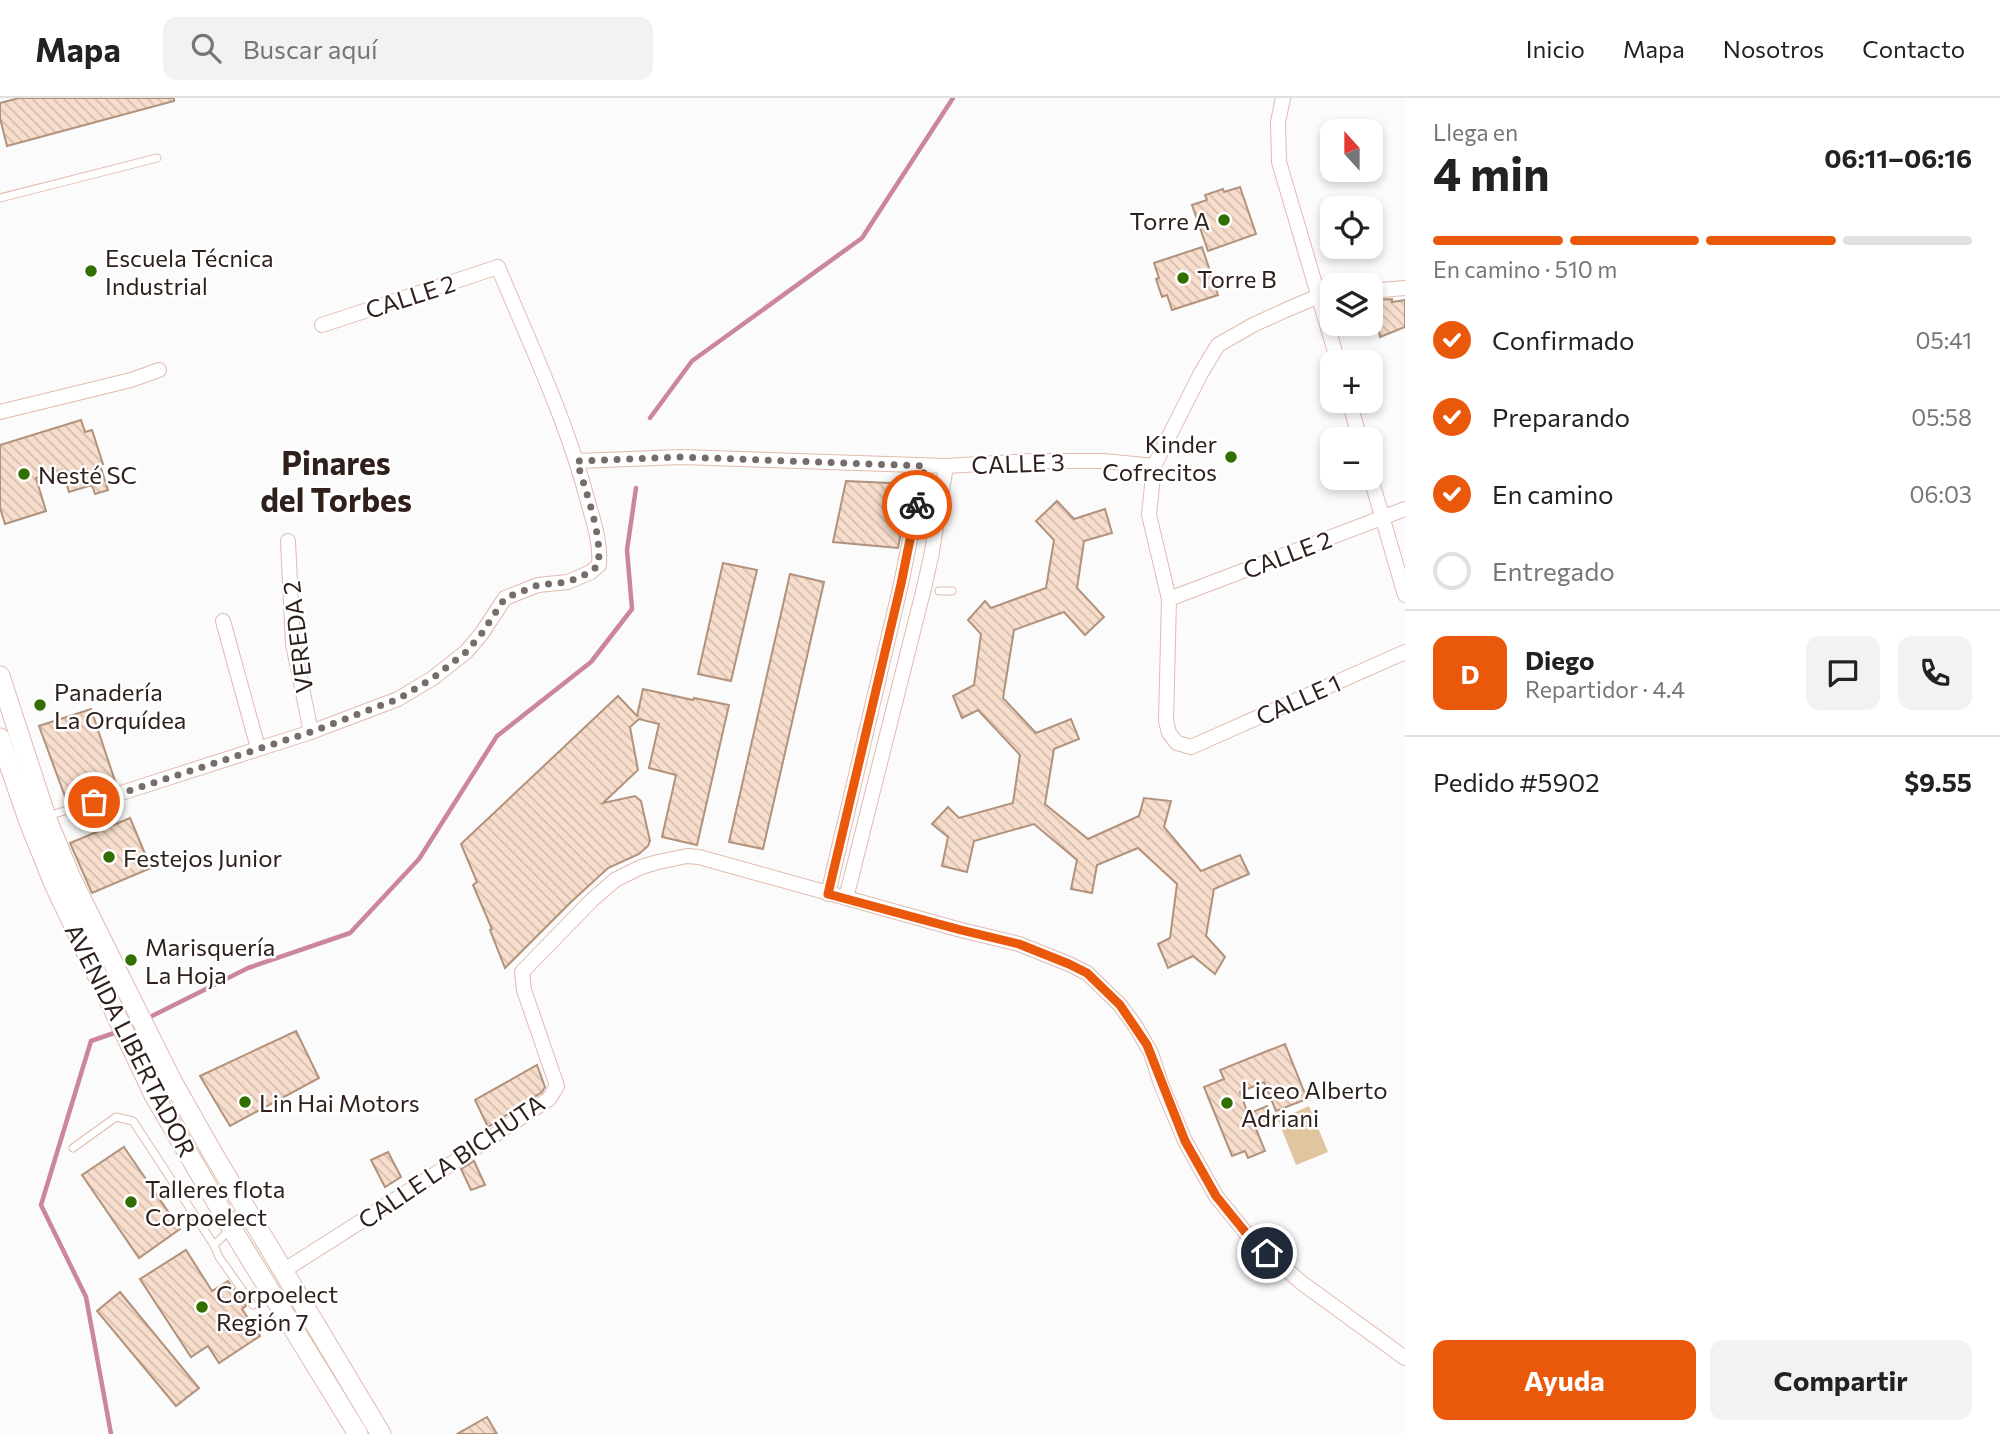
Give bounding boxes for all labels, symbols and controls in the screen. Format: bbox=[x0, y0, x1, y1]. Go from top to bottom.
search box bbox=[163, 17, 653, 80]
text: Mapa bbox=[35, 28, 121, 69]
icon: search bbox=[187, 29, 225, 67]
text: Buscar aquí bbox=[243, 33, 378, 64]
text: Inicio bbox=[1526, 34, 1585, 63]
text: Mapa bbox=[1623, 34, 1685, 63]
text: Nosotros bbox=[1723, 34, 1824, 63]
text: Contacto bbox=[1862, 34, 1965, 63]
text: Llega en bbox=[1433, 118, 1518, 146]
north arrow bbox=[1320, 119, 1382, 182]
map controls bbox=[1320, 119, 1383, 490]
text: 06:11–06:16 bbox=[1824, 142, 1972, 173]
text: 4 min bbox=[1433, 144, 1550, 200]
button: locate bbox=[1320, 196, 1383, 259]
place label: Torre A bbox=[1130, 206, 1210, 235]
marker: Torre A bbox=[1216, 212, 1232, 228]
place label: Escuela Técnica Industrial bbox=[105, 243, 274, 300]
text: En camino · 510 m bbox=[1433, 255, 1617, 283]
marker: Escuela Técnica Industrial bbox=[83, 263, 99, 279]
place label: Torre B bbox=[1197, 264, 1276, 293]
street label: CALLE 2 bbox=[361, 268, 459, 324]
marker: Torre B bbox=[1175, 270, 1191, 286]
button: layers bbox=[1320, 273, 1383, 336]
icon: check bbox=[1433, 321, 1471, 359]
text: Confirmado bbox=[1492, 324, 1634, 355]
text: 05:41 bbox=[1915, 326, 1972, 354]
button: + bbox=[1320, 350, 1383, 413]
icon: check bbox=[1433, 398, 1471, 436]
text: Preparando bbox=[1492, 401, 1630, 432]
text: 05:58 bbox=[1911, 403, 1972, 431]
button: − bbox=[1320, 427, 1383, 490]
place label: Kinder Cofrecitos bbox=[1102, 429, 1217, 486]
district label: Pinares del Torbes bbox=[260, 442, 412, 519]
street label: CALLE 3 bbox=[971, 447, 1065, 479]
marker: Kinder Cofrecitos bbox=[1223, 449, 1239, 465]
place label: Nesté SC bbox=[38, 460, 137, 489]
marker: Nesté SC bbox=[16, 466, 32, 482]
courier bbox=[882, 470, 952, 540]
icon: check bbox=[1433, 475, 1471, 513]
text: En camino bbox=[1492, 478, 1614, 509]
text: 06:03 bbox=[1910, 480, 1972, 508]
icon: bike bbox=[898, 486, 936, 524]
street label: CALLE 2 bbox=[1239, 524, 1335, 584]
text: Entregado bbox=[1492, 555, 1615, 586]
street label: VEREDA 2 bbox=[276, 579, 318, 695]
button: chat bbox=[1806, 636, 1880, 710]
button: phone bbox=[1898, 636, 1972, 710]
text: Diego bbox=[1525, 644, 1595, 675]
text: D bbox=[1460, 658, 1480, 689]
street label: CALLE 1 bbox=[1251, 668, 1345, 730]
text: Repartidor · 4.4 bbox=[1525, 675, 1685, 703]
place label: Panadería La Orquídea bbox=[54, 677, 186, 734]
marker: Panadería La Orquídea bbox=[32, 697, 48, 713]
text: Pedido #5902 bbox=[1433, 766, 1600, 797]
text: $9.55 bbox=[1904, 766, 1972, 797]
pin bbox=[64, 772, 124, 832]
icon: bag bbox=[75, 783, 113, 821]
place label: Festejos Junior bbox=[123, 843, 282, 872]
marker: Festejos Junior bbox=[101, 849, 117, 865]
street label: AVENIDA LIBERTADOR bbox=[60, 919, 202, 1161]
place label: Marisquería La Hoja bbox=[145, 932, 275, 989]
marker: Marisquería La Hoja bbox=[123, 952, 139, 968]
place label: Liceo Alberto Adriani bbox=[1241, 1075, 1387, 1132]
place label: Lin Hai Motors bbox=[259, 1088, 420, 1117]
street label: CALLE LA BICHUTA bbox=[352, 1088, 550, 1234]
marker: Lin Hai Motors bbox=[237, 1094, 253, 1110]
marker: Liceo Alberto Adriani bbox=[1219, 1095, 1235, 1111]
place label: Talleres flota Corpoelect bbox=[145, 1174, 285, 1231]
marker: Talleres flota Corpoelect bbox=[123, 1194, 139, 1210]
pin bbox=[1237, 1223, 1297, 1283]
icon: home bbox=[1248, 1234, 1286, 1272]
place label: Corpoelect Región 7 bbox=[216, 1279, 338, 1336]
marker: Corpoelect Región 7 bbox=[194, 1299, 210, 1315]
button: Ayuda bbox=[1433, 1340, 1696, 1420]
button: Compartir bbox=[1710, 1340, 1972, 1420]

